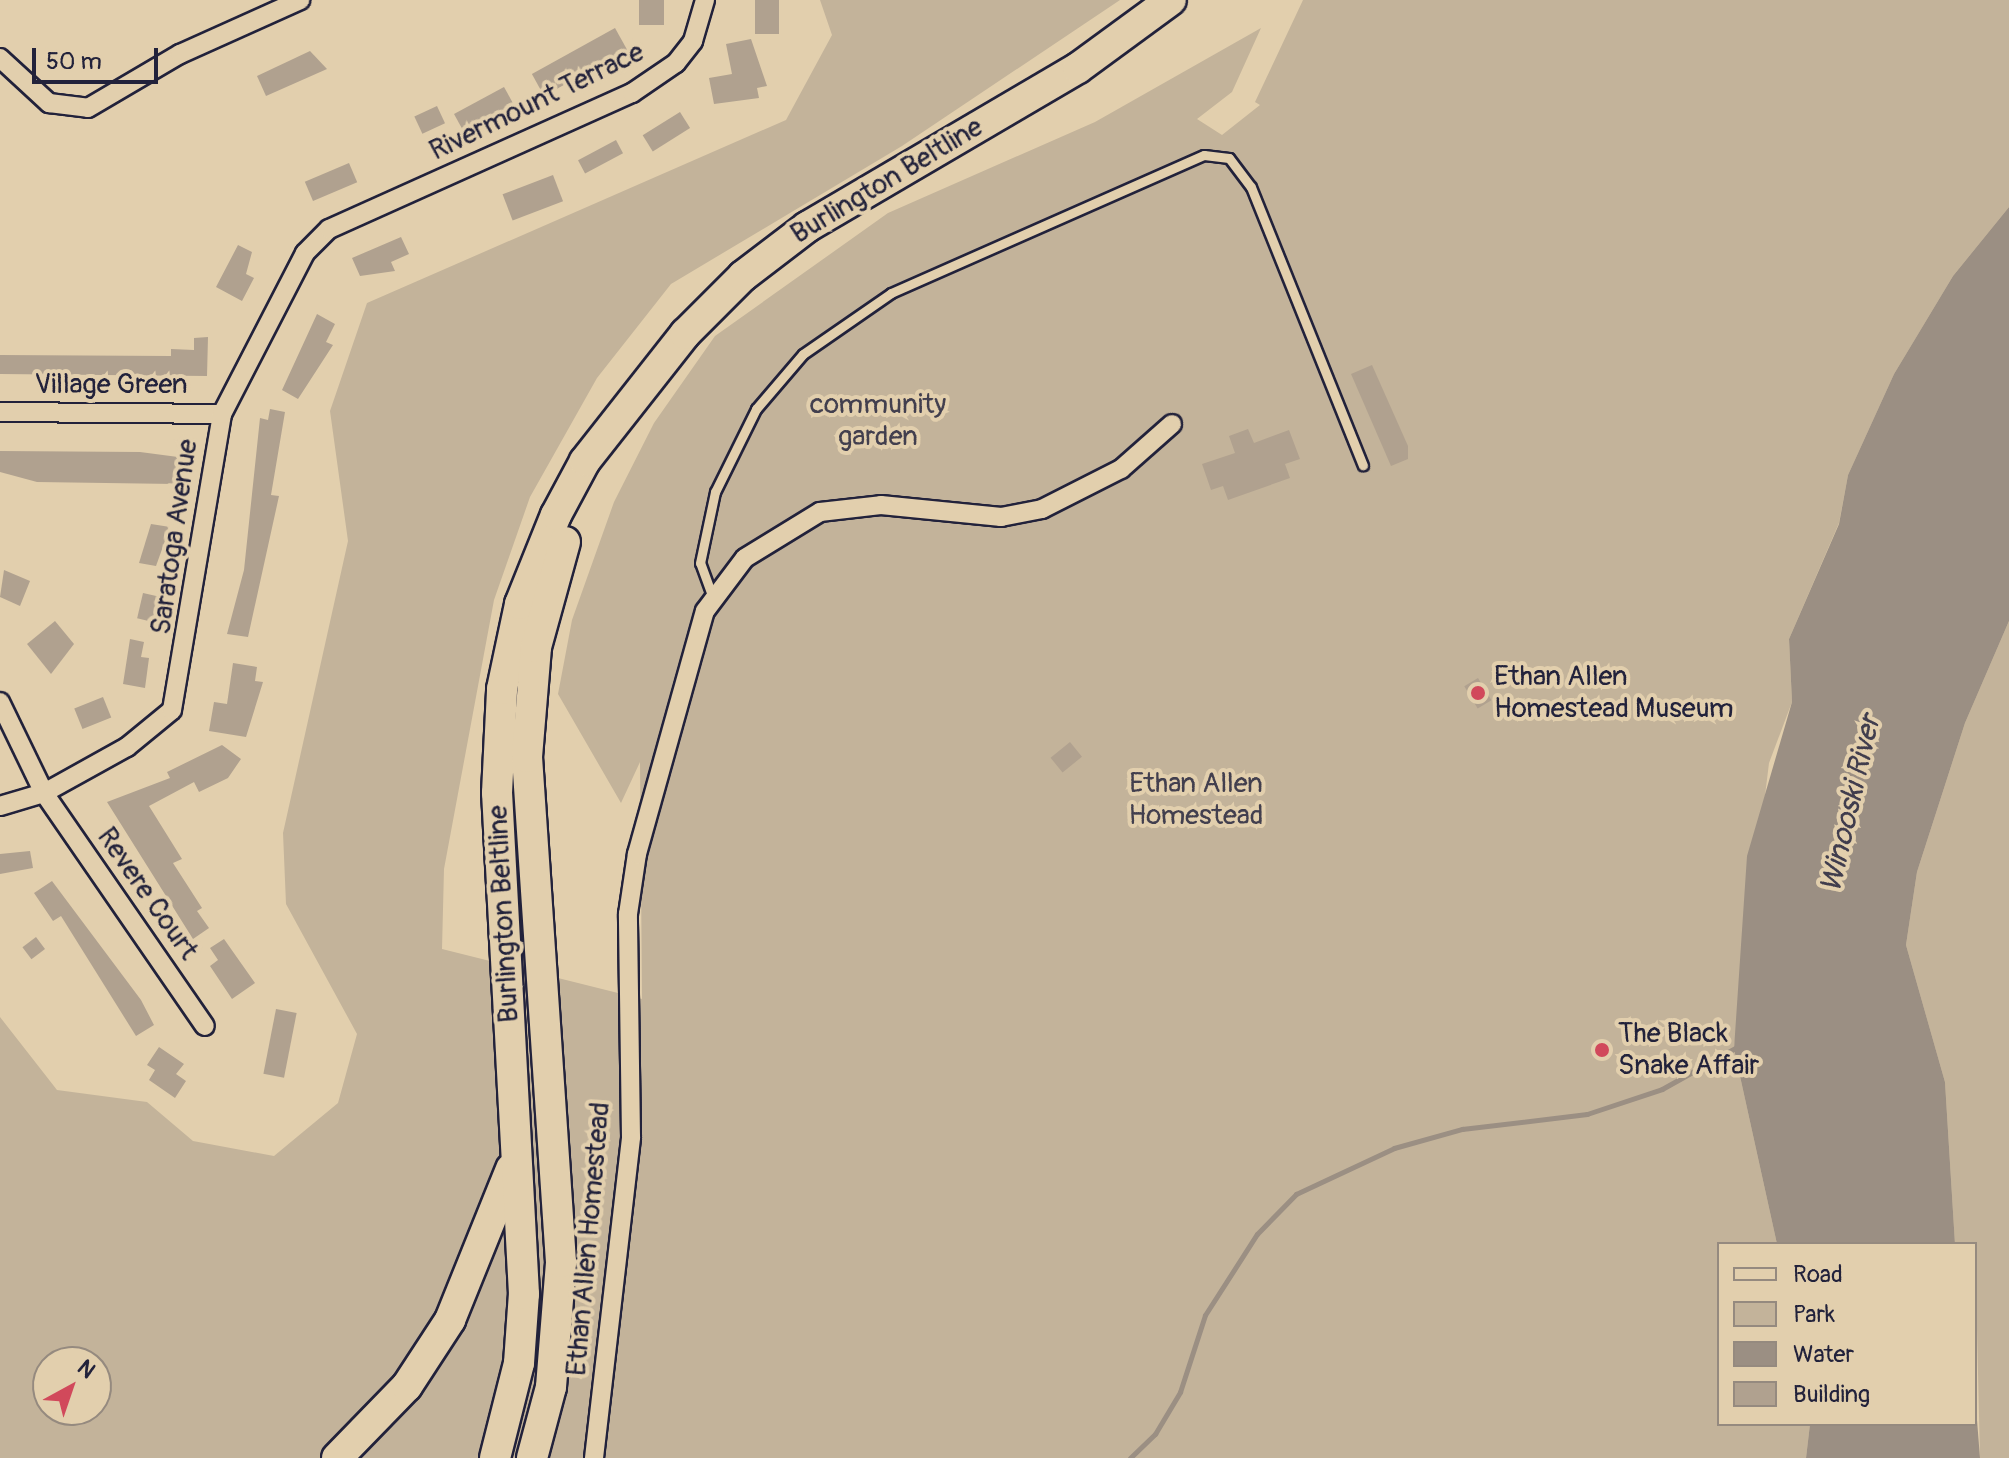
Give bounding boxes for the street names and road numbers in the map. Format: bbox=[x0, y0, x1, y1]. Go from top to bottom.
street label: Rivermount Terrace bbox=[424, 36, 650, 168]
street label: Burlington Beltline bbox=[785, 111, 989, 251]
street label: Village Green bbox=[35, 368, 187, 402]
street label: Saratoga Avenue bbox=[145, 437, 205, 637]
street label: Burlington Beltline bbox=[482, 804, 526, 1024]
street label: Revere Court bbox=[89, 822, 205, 966]
street label: Ethan Allen Homestead bbox=[560, 1101, 618, 1377]

